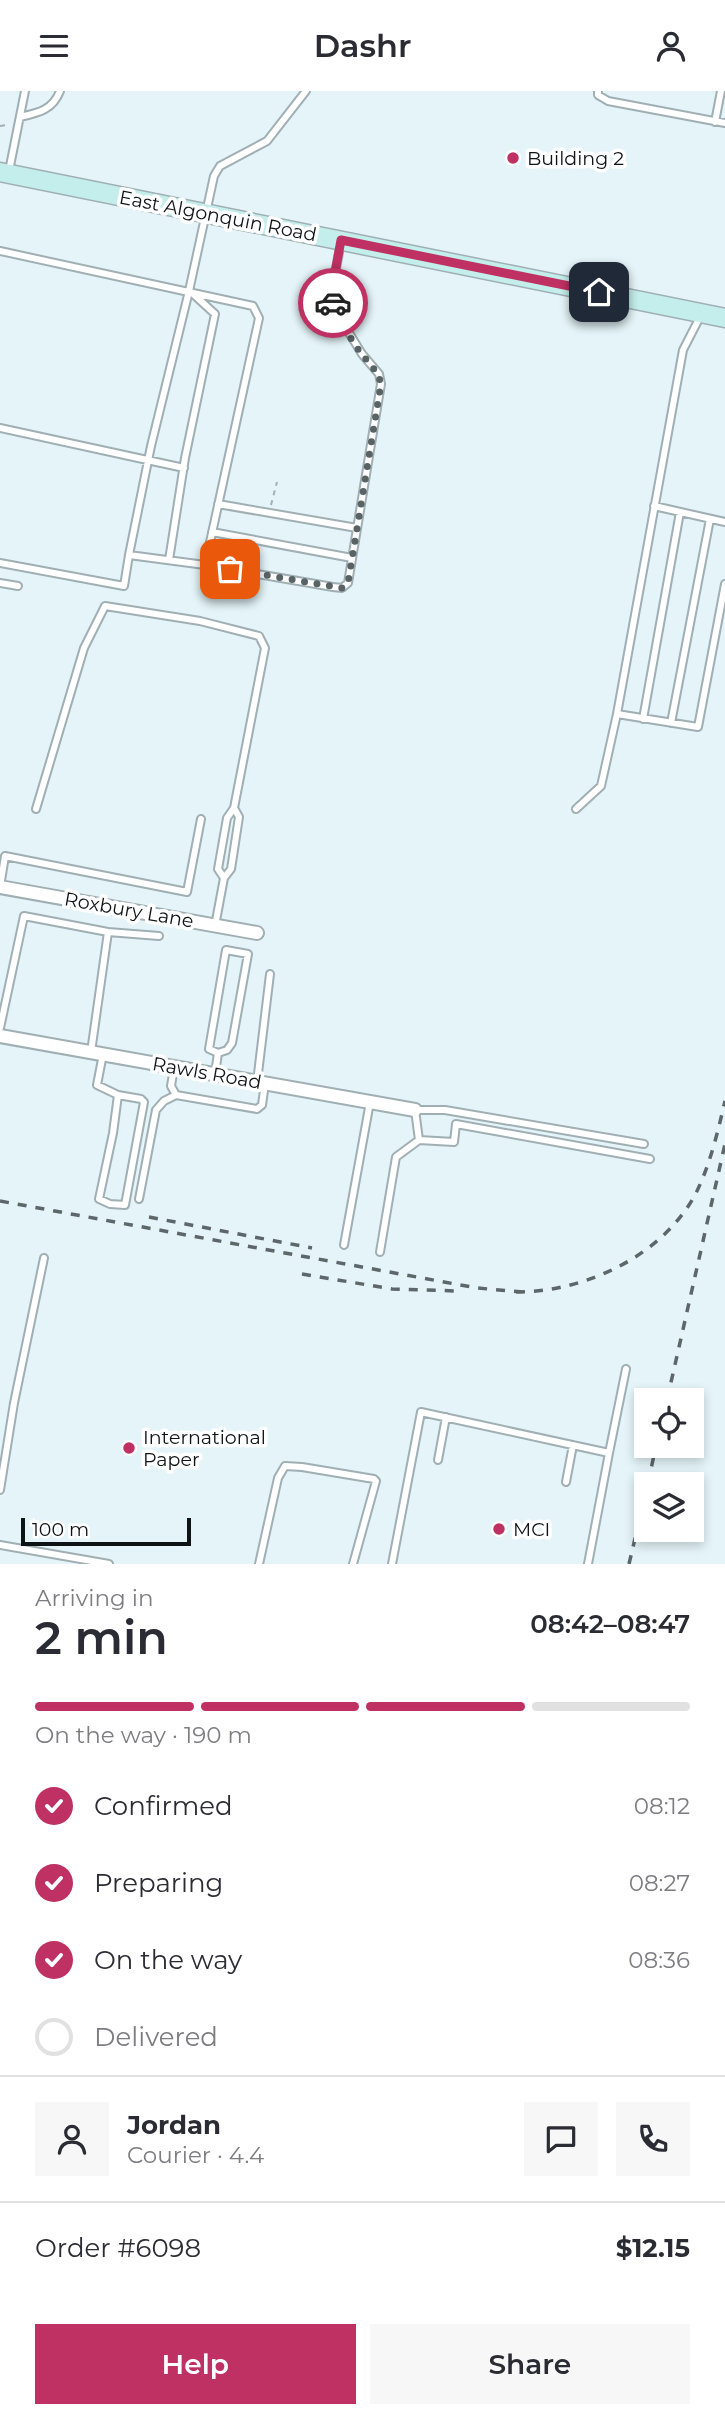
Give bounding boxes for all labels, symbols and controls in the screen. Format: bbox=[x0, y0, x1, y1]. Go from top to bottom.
text: Dashr bbox=[314, 26, 411, 65]
icon: menu bbox=[35, 27, 73, 65]
icon: person bbox=[652, 27, 690, 65]
place label: Building 2 bbox=[527, 147, 624, 170]
marker: Building 2 bbox=[505, 150, 521, 166]
street label: East Algonquin Road bbox=[117, 186, 319, 246]
pin bbox=[569, 262, 629, 322]
courier bbox=[298, 268, 368, 338]
icon: home bbox=[580, 273, 618, 311]
icon: car bbox=[314, 284, 352, 322]
pin bbox=[200, 539, 260, 599]
icon: bag bbox=[211, 550, 249, 588]
street label: Roxbury Lane bbox=[63, 887, 195, 933]
street label: Rawls Road bbox=[151, 1052, 263, 1094]
map controls bbox=[634, 1388, 704, 1542]
button: locate bbox=[634, 1388, 704, 1458]
place label: International Paper bbox=[143, 1426, 266, 1471]
marker: International Paper bbox=[121, 1440, 137, 1456]
button: layers bbox=[634, 1472, 704, 1542]
scale bar bbox=[21, 1515, 191, 1547]
text: 100 m bbox=[32, 1518, 89, 1541]
place label: MCI bbox=[513, 1518, 550, 1541]
marker: MCI bbox=[491, 1521, 507, 1537]
text: Arriving in bbox=[35, 1584, 154, 1612]
text: 08:42–08:47 bbox=[530, 1608, 690, 1640]
text: 2 min bbox=[35, 1609, 168, 1666]
text: On the way · 190 m bbox=[35, 1721, 252, 1749]
icon: check bbox=[35, 1787, 73, 1825]
text: Confirmed bbox=[94, 1790, 233, 1822]
text: 08:12 bbox=[634, 1792, 690, 1820]
icon: check bbox=[35, 1864, 73, 1902]
text: Preparing bbox=[94, 1867, 223, 1899]
text: 08:27 bbox=[629, 1869, 690, 1897]
icon: check bbox=[35, 1941, 73, 1979]
text: On the way bbox=[94, 1944, 242, 1976]
text: 08:36 bbox=[628, 1946, 690, 1974]
text: Delivered bbox=[94, 2021, 218, 2053]
button: person bbox=[35, 2102, 109, 2176]
button: chat bbox=[524, 2102, 598, 2176]
button: phone bbox=[616, 2102, 690, 2176]
text: Jordan bbox=[127, 2109, 221, 2141]
text: Courier · 4.4 bbox=[127, 2141, 264, 2169]
text: Order #6098 bbox=[35, 2232, 201, 2264]
text: $12.15 bbox=[616, 2232, 690, 2264]
button: Help bbox=[35, 2324, 356, 2404]
button: Share bbox=[370, 2324, 690, 2404]

